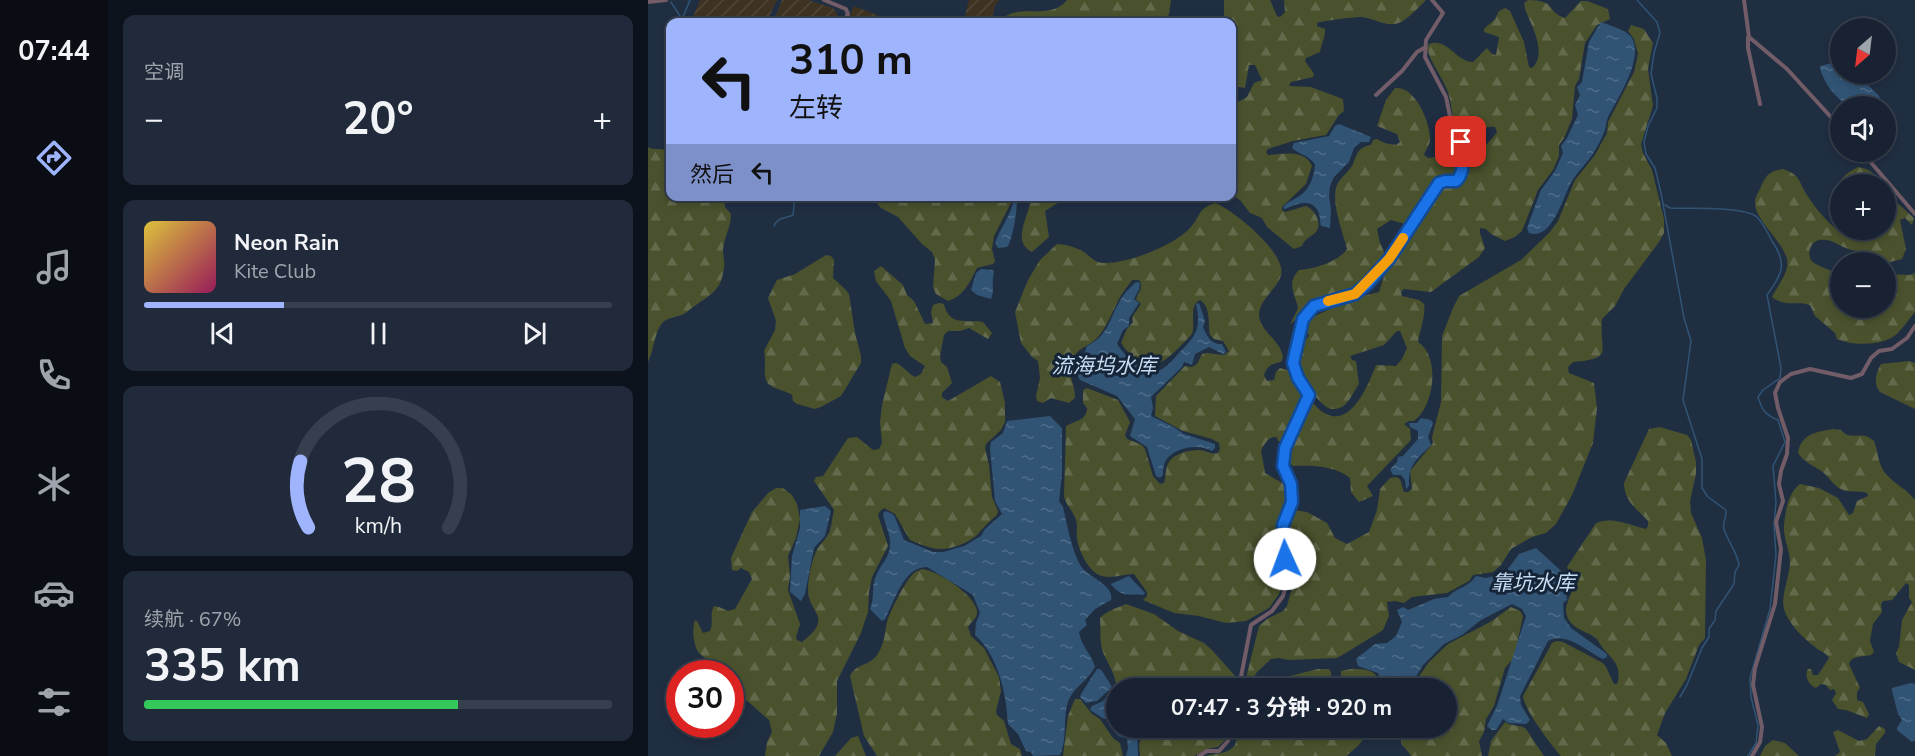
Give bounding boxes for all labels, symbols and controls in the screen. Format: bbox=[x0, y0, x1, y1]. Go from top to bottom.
north arrow bbox=[1830, 18, 1896, 84]
map controls bbox=[1830, 18, 1896, 318]
text: 310 m bbox=[789, 32, 913, 89]
text: 07:44 bbox=[18, 33, 90, 70]
icon: left bbox=[690, 42, 768, 120]
text: 空调 bbox=[144, 59, 184, 86]
text: 20° bbox=[342, 89, 414, 150]
text: 左转 bbox=[789, 90, 843, 127]
button: sound bbox=[1830, 96, 1896, 162]
text: − bbox=[144, 97, 164, 142]
text: + bbox=[592, 97, 612, 142]
pin bbox=[1435, 116, 1486, 167]
icon: arrive bbox=[1444, 125, 1477, 158]
icon: directions bbox=[33, 137, 75, 179]
icon: left bbox=[746, 156, 779, 189]
text: 然后 bbox=[690, 160, 734, 190]
button: + bbox=[1830, 174, 1896, 240]
text: Neon Rain bbox=[234, 228, 339, 258]
icon: music bbox=[33, 246, 75, 288]
button: − bbox=[1830, 252, 1896, 318]
text: Kite Club bbox=[234, 258, 316, 285]
icon: previous bbox=[206, 317, 239, 350]
icon: pause bbox=[362, 317, 395, 350]
icon: next bbox=[518, 317, 551, 350]
water label: 流海坞水库 bbox=[1052, 352, 1159, 380]
icon: phone bbox=[33, 354, 75, 396]
text: 28 bbox=[341, 439, 415, 524]
icon: climate bbox=[33, 463, 75, 505]
text: km/h bbox=[354, 511, 402, 541]
position arrow bbox=[1253, 527, 1317, 591]
water label: 靠坑水库 bbox=[1491, 569, 1578, 597]
icon: car bbox=[33, 572, 75, 614]
text: 续航 · 67% bbox=[144, 606, 241, 633]
text: 335 km bbox=[144, 636, 301, 697]
speed limit sign: 30 bbox=[666, 660, 744, 738]
icon: filters bbox=[33, 681, 75, 723]
text: 07:47 · 3 分钟 · 920 m bbox=[1171, 693, 1392, 723]

